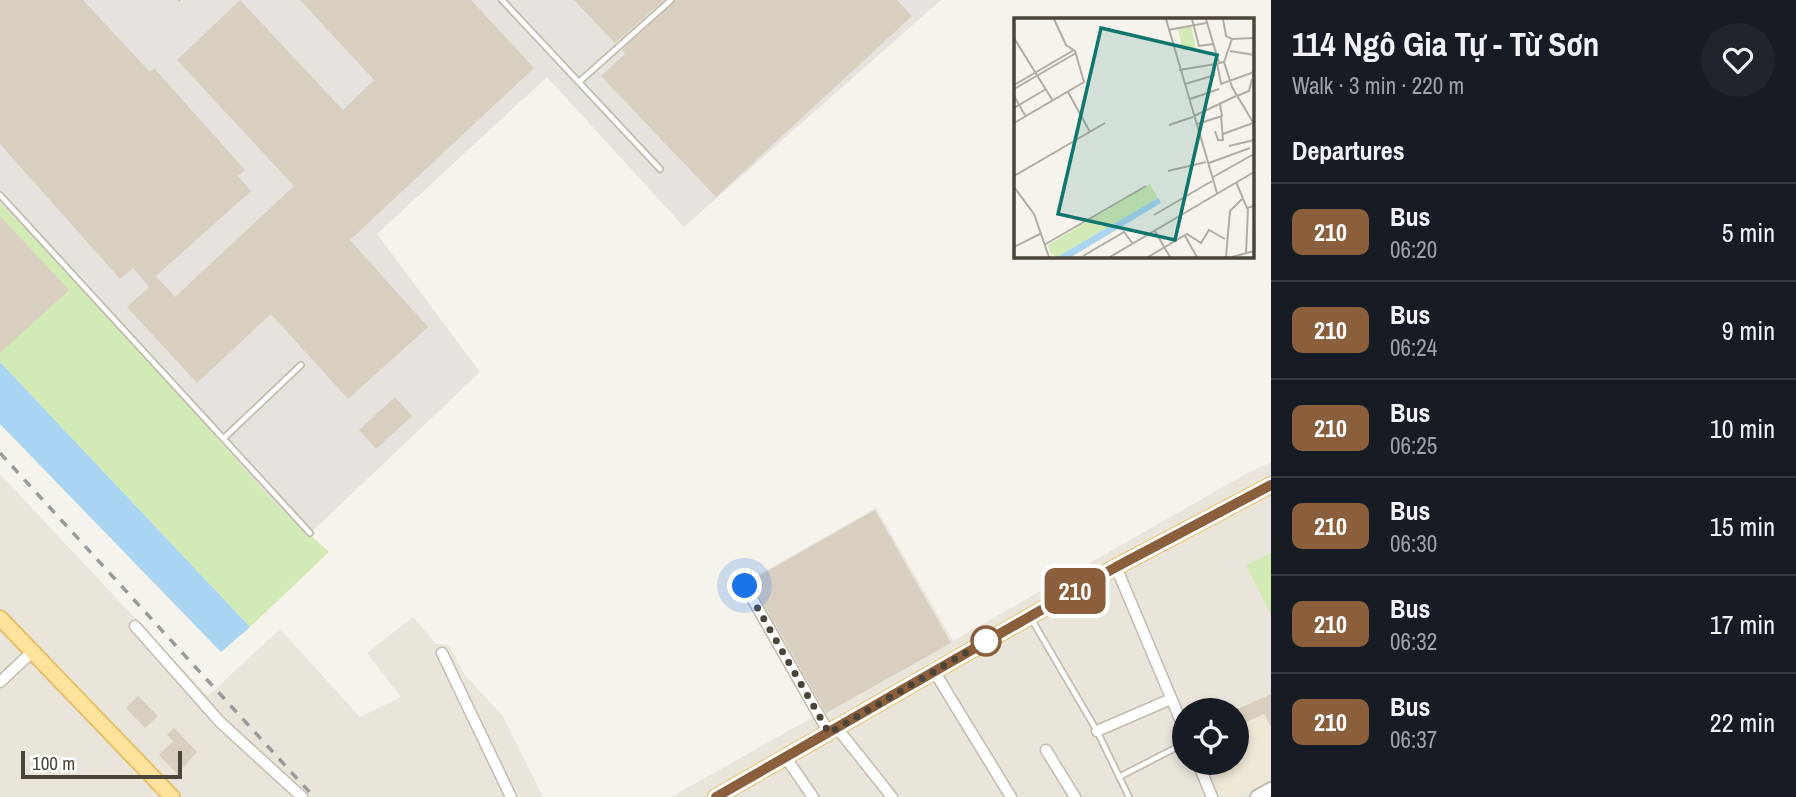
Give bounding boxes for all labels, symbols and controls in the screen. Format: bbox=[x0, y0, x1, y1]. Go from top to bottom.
inset map bbox=[1014, 18, 1254, 257]
text: 114 Ngô Gia Tự - Từ Sơn bbox=[1292, 22, 1599, 66]
button: heart bbox=[1701, 23, 1775, 97]
text: Walk · 3 min · 220 m bbox=[1292, 70, 1464, 101]
text: Departures bbox=[1292, 133, 1405, 168]
text: Bus bbox=[1390, 199, 1430, 234]
text: 5 min bbox=[1722, 215, 1775, 250]
text: 210 bbox=[1314, 216, 1347, 248]
text: 06:20 bbox=[1390, 234, 1437, 265]
text: Bus bbox=[1390, 297, 1430, 332]
text: 9 min bbox=[1722, 313, 1775, 348]
text: 210 bbox=[1314, 314, 1347, 346]
text: 06:24 bbox=[1390, 332, 1437, 363]
text: Bus bbox=[1390, 395, 1430, 430]
text: 10 min bbox=[1710, 411, 1775, 446]
text: 210 bbox=[1314, 412, 1347, 444]
text: 06:25 bbox=[1390, 430, 1437, 461]
text: Bus bbox=[1390, 493, 1430, 528]
text: 15 min bbox=[1710, 509, 1775, 544]
text: 210 bbox=[1314, 510, 1347, 542]
text: 06:30 bbox=[1390, 528, 1437, 559]
your location bbox=[727, 568, 762, 603]
line badge: 210 bbox=[1035, 568, 1115, 614]
text: 210 bbox=[1059, 575, 1091, 607]
text: Bus bbox=[1390, 591, 1430, 626]
text: 17 min bbox=[1710, 607, 1775, 642]
text: 210 bbox=[1314, 608, 1347, 640]
unlabelled marker bbox=[971, 626, 1001, 656]
text: 06:32 bbox=[1390, 626, 1437, 657]
text: Bus bbox=[1390, 689, 1430, 724]
map controls bbox=[1172, 698, 1249, 775]
button: locate bbox=[1172, 698, 1249, 775]
text: 22 min bbox=[1710, 705, 1775, 740]
text: 210 bbox=[1314, 706, 1347, 738]
text: 06:37 bbox=[1390, 724, 1437, 755]
scale bar bbox=[21, 748, 182, 780]
text: 100 m bbox=[32, 750, 75, 776]

